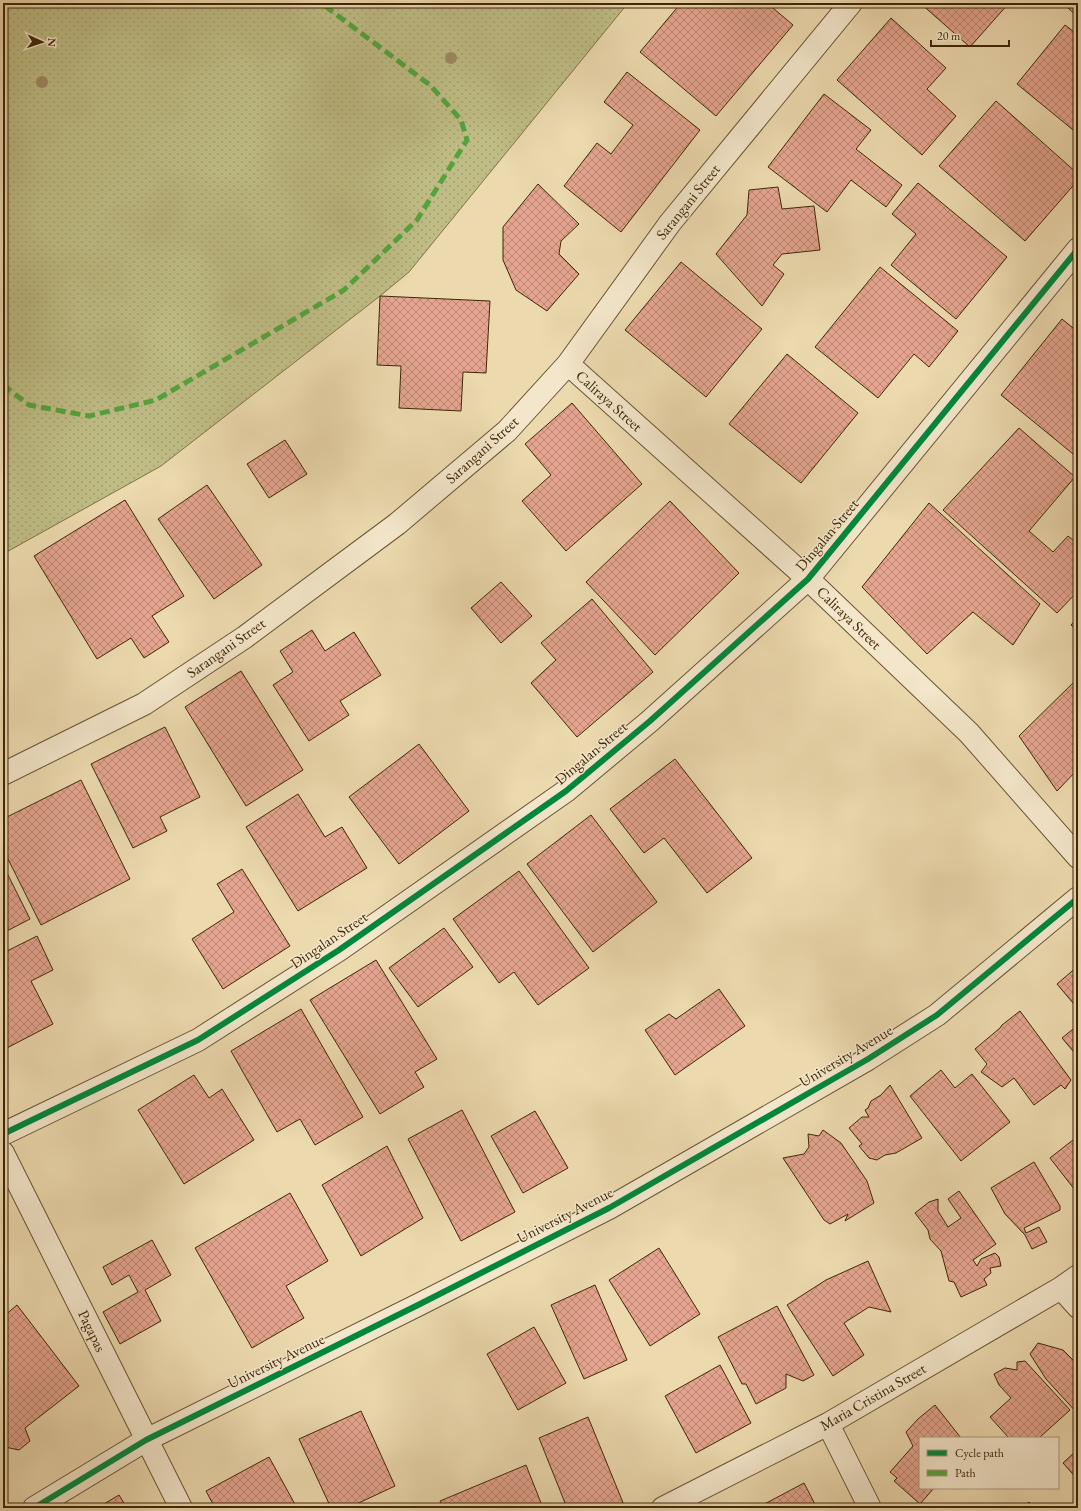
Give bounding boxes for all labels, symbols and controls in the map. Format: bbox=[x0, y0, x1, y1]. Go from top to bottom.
north arrow bbox=[22, 22, 62, 62]
scale bar bbox=[931, 22, 1009, 48]
text: 20 m bbox=[937, 28, 961, 44]
text: N bbox=[45, 38, 59, 47]
street label: Sarangani Street bbox=[651, 160, 724, 243]
street label: Caliraya Street bbox=[572, 366, 647, 436]
street label: Sarangani Street bbox=[441, 412, 522, 487]
street label: Dingalan Street bbox=[791, 494, 863, 575]
street label: Caliraya Street bbox=[813, 582, 886, 654]
street label: Sarangani Street bbox=[183, 613, 269, 682]
street label: Dingalan Street bbox=[551, 717, 631, 788]
street label: Dingalan Street bbox=[287, 907, 371, 972]
street label: University Avenue bbox=[796, 1020, 896, 1091]
street label: University Avenue bbox=[513, 1182, 616, 1247]
street label: Pagapas bbox=[74, 1307, 111, 1355]
street label: University Avenue bbox=[224, 1329, 328, 1392]
street label: Maria Cristina Street bbox=[816, 1358, 929, 1435]
legend bbox=[919, 1437, 1059, 1489]
text: Cycle path bbox=[955, 1445, 1004, 1461]
text: Path bbox=[955, 1465, 976, 1481]

